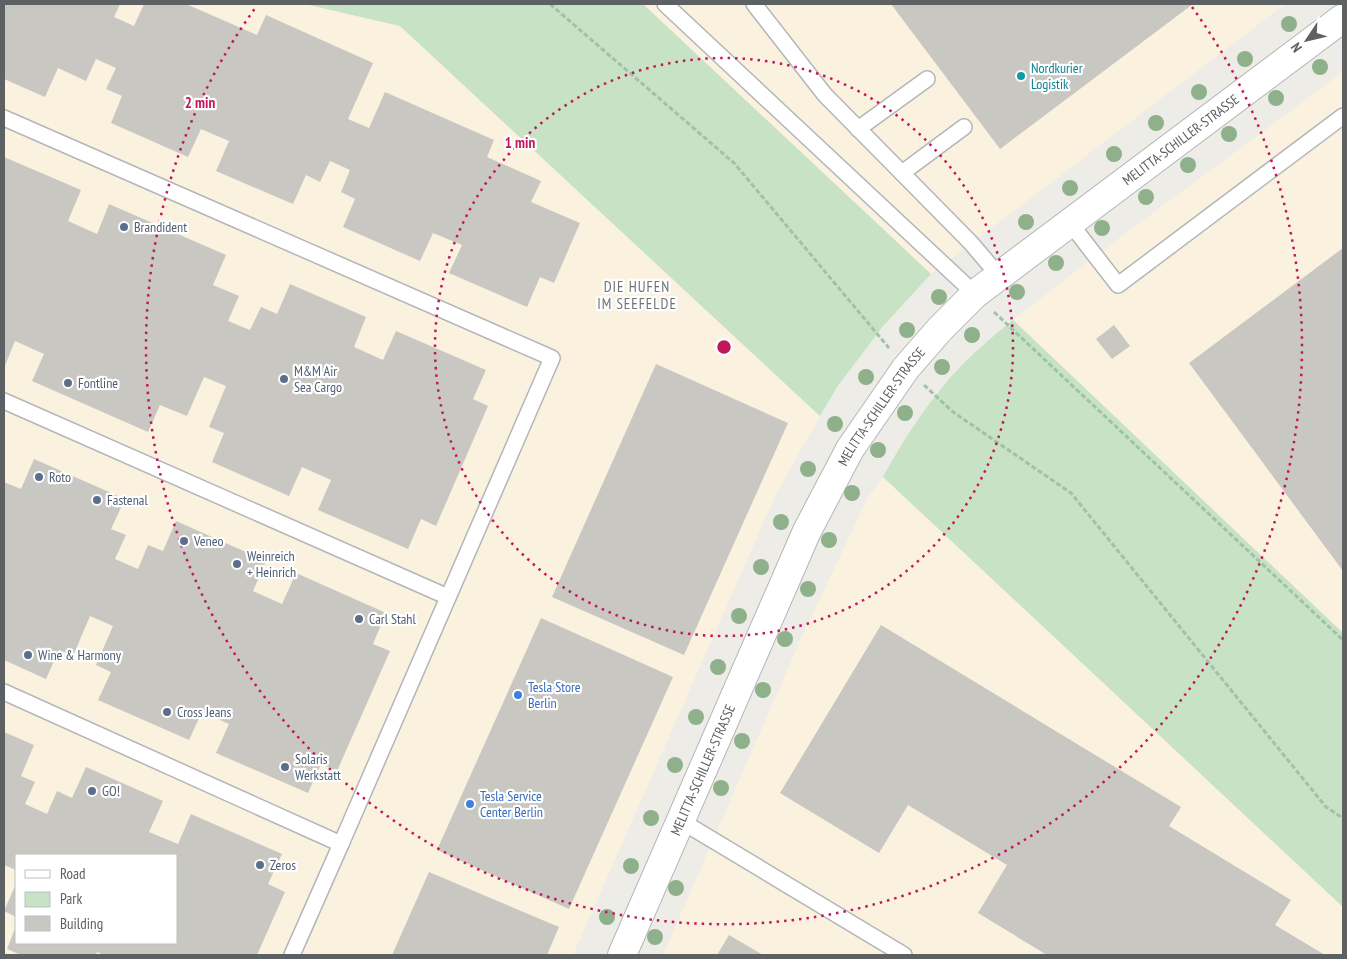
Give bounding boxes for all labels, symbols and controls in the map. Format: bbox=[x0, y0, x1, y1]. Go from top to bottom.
north arrow bbox=[1282, 15, 1332, 65]
text: N bbox=[1287, 39, 1306, 56]
place label: Nordkurier Logistik bbox=[1031, 59, 1083, 93]
marker: Nordkurier Logistik bbox=[1015, 70, 1027, 82]
street label: MELITTA-SCHILLER-STRASSE bbox=[1119, 90, 1242, 189]
text: 2 min bbox=[185, 93, 215, 112]
text: 1 min bbox=[505, 133, 535, 152]
place label: Brandident bbox=[134, 218, 187, 236]
marker: Brandident bbox=[118, 221, 130, 233]
district label: DIE HUFEN IM SEEFELDE bbox=[597, 277, 677, 313]
centre of rings bbox=[715, 338, 733, 356]
street label: MELITTA-SCHILLER-STRASSE bbox=[834, 343, 929, 469]
place label: M&M Air Sea Cargo bbox=[294, 362, 342, 396]
marker: M&M Air Sea Cargo bbox=[278, 373, 290, 385]
place label: Fontline bbox=[78, 374, 118, 392]
marker: Fontline bbox=[62, 377, 74, 389]
place label: Roto bbox=[49, 468, 71, 486]
marker: Roto bbox=[33, 471, 45, 483]
place label: Fastenal bbox=[107, 491, 148, 509]
marker: Fastenal bbox=[91, 494, 103, 506]
place label: Veneo bbox=[193, 532, 223, 550]
marker: Veneo bbox=[178, 535, 190, 547]
place label: Weinreich + Heinrich bbox=[247, 547, 296, 581]
marker: Weinreich + Heinrich bbox=[231, 558, 243, 570]
place label: Carl Stahl bbox=[369, 610, 416, 628]
marker: Carl Stahl bbox=[353, 613, 365, 625]
place label: Wine & Harmony bbox=[38, 646, 122, 664]
marker: Wine & Harmony bbox=[22, 649, 34, 661]
place label: Tesla Store Berlin bbox=[528, 678, 581, 712]
marker: Tesla Store Berlin bbox=[512, 689, 524, 701]
street label: MELITTA-SCHILLER-STRASSE bbox=[666, 702, 739, 838]
place label: Cross Jeans bbox=[177, 703, 231, 721]
marker: Cross Jeans bbox=[161, 706, 173, 718]
place label: Solaris Werkstatt bbox=[295, 750, 341, 784]
marker: Solaris Werkstatt bbox=[279, 761, 291, 773]
place label: GO! bbox=[102, 782, 120, 800]
marker: GO! bbox=[86, 785, 98, 797]
place label: Tesla Service Center Berlin bbox=[480, 787, 543, 821]
marker: Tesla Service Center Berlin bbox=[464, 798, 476, 810]
legend bbox=[15, 854, 178, 944]
place label: Zeros bbox=[270, 856, 296, 874]
marker: Zeros bbox=[254, 859, 266, 871]
text: Road bbox=[60, 864, 86, 883]
text: Park bbox=[60, 889, 82, 908]
text: Building bbox=[60, 914, 103, 933]

